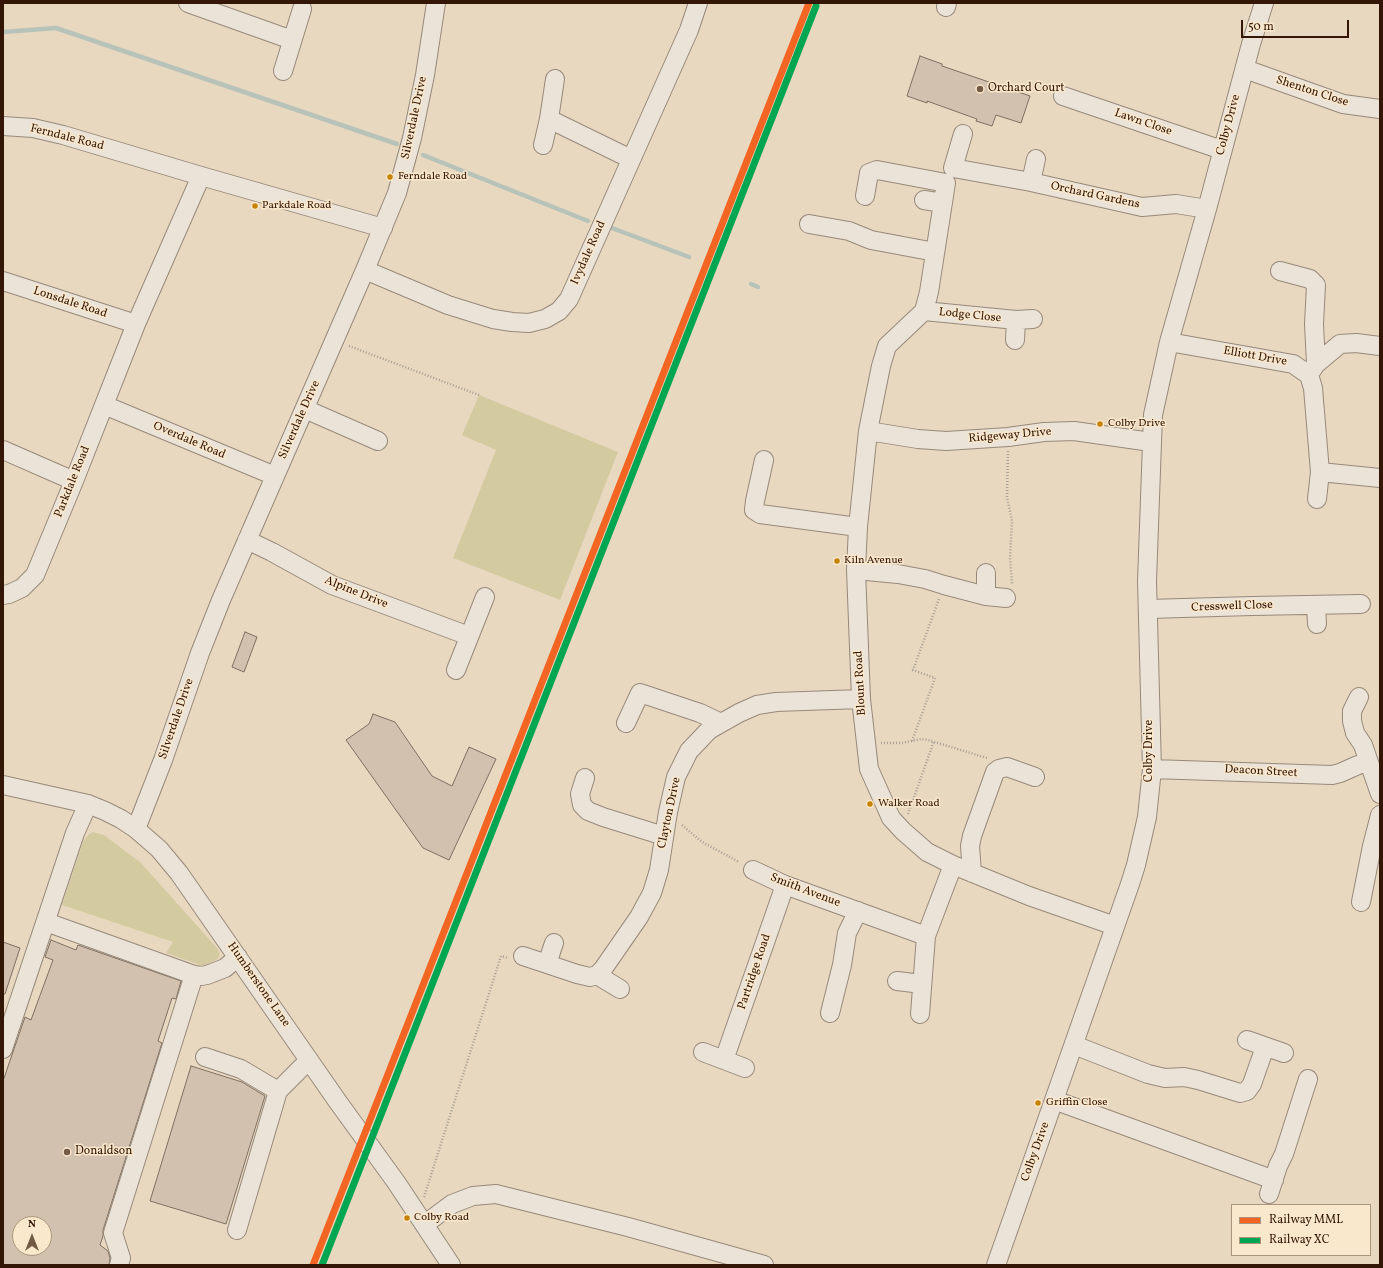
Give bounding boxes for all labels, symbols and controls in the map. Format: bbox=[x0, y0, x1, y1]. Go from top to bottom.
scale bar bbox=[1243, 12, 1351, 38]
text: 50 m bbox=[1248, 19, 1274, 35]
street label: Shenton Close bbox=[1274, 74, 1350, 110]
street label: Silverdale Drive bbox=[399, 75, 431, 161]
place label: Orchard Court bbox=[988, 82, 1064, 96]
marker: Orchard Court bbox=[975, 84, 985, 94]
street label: Colby Drive bbox=[1214, 93, 1244, 157]
street label: Lawn Close bbox=[1112, 106, 1174, 140]
street label: Ferndale Road bbox=[29, 122, 105, 154]
place label: Ferndale Road bbox=[398, 170, 467, 184]
marker: Ferndale Road bbox=[385, 172, 395, 182]
street label: Orchard Gardens bbox=[1049, 180, 1141, 212]
place label: Parkdale Road bbox=[262, 199, 332, 213]
marker: Parkdale Road bbox=[250, 201, 260, 211]
street label: Ivydale Road bbox=[568, 219, 610, 287]
street label: Lonsdale Road bbox=[31, 284, 109, 322]
street label: Lodge Close bbox=[938, 306, 1002, 326]
street label: Elliott Drive bbox=[1222, 344, 1288, 370]
street label: Silverdale Drive bbox=[276, 378, 324, 462]
place label: Colby Drive bbox=[1108, 417, 1165, 431]
street label: Overdale Road bbox=[151, 419, 227, 463]
marker: Colby Drive bbox=[1095, 419, 1105, 429]
street label: Ridgeway Drive bbox=[968, 425, 1052, 447]
street label: Parkdale Road bbox=[52, 444, 94, 520]
place label: Kiln Avenue bbox=[844, 554, 903, 568]
marker: Kiln Avenue bbox=[832, 556, 842, 566]
street label: Alpine Drive bbox=[322, 574, 390, 612]
street label: Cresswell Close bbox=[1191, 598, 1273, 616]
street label: Blount Road bbox=[852, 650, 870, 716]
street label: Silverdale Drive bbox=[156, 677, 198, 761]
street label: Colby Drive bbox=[1143, 720, 1157, 782]
street label: Deacon Street bbox=[1224, 763, 1298, 781]
street label: Clayton Drive bbox=[655, 776, 685, 850]
place label: Walker Road bbox=[878, 797, 940, 811]
marker: Walker Road bbox=[865, 799, 875, 809]
street label: Smith Avenue bbox=[768, 871, 842, 911]
street label: Partridge Road bbox=[735, 932, 775, 1012]
street label: Humberstone Lane bbox=[223, 940, 293, 1030]
place label: Griffin Close bbox=[1046, 1096, 1107, 1110]
marker: Griffin Close bbox=[1033, 1098, 1043, 1108]
street label: Colby Drive bbox=[1019, 1120, 1053, 1184]
place label: Donaldson bbox=[75, 1145, 132, 1159]
marker: Donaldson bbox=[62, 1147, 72, 1157]
legend bbox=[1231, 1204, 1371, 1256]
place label: Colby Road bbox=[414, 1211, 469, 1225]
text: Railway MML bbox=[1269, 1212, 1343, 1228]
marker: Colby Road bbox=[402, 1213, 412, 1223]
north arrow bbox=[12, 1216, 52, 1256]
text: N bbox=[28, 1217, 36, 1232]
text: Railway XC bbox=[1269, 1232, 1330, 1248]

